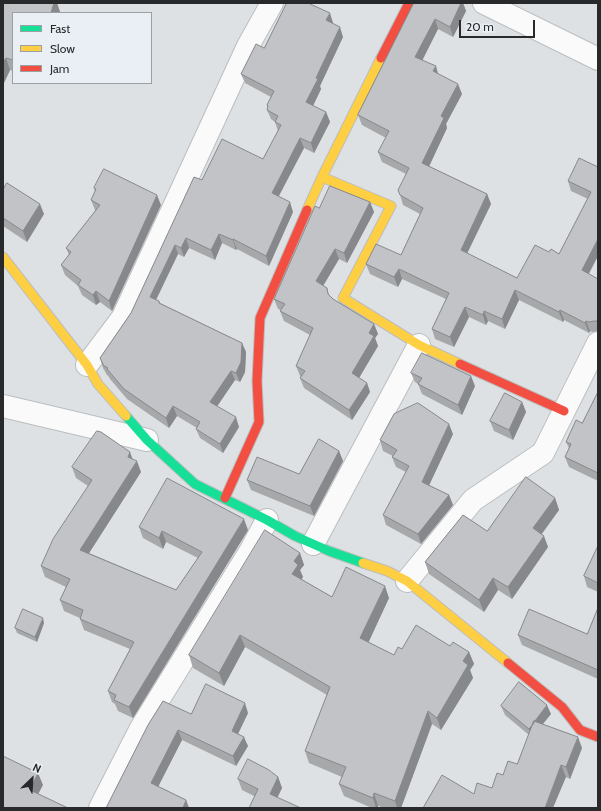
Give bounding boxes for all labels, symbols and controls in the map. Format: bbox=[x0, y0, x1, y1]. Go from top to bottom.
legend bbox=[12, 12, 152, 84]
scale bar bbox=[461, 12, 537, 38]
text: 20 m bbox=[466, 19, 494, 34]
text: Fast bbox=[50, 21, 70, 36]
text: Slow bbox=[50, 41, 75, 56]
text: Jam bbox=[50, 61, 69, 76]
north arrow bbox=[12, 759, 52, 799]
text: N bbox=[31, 760, 44, 776]

